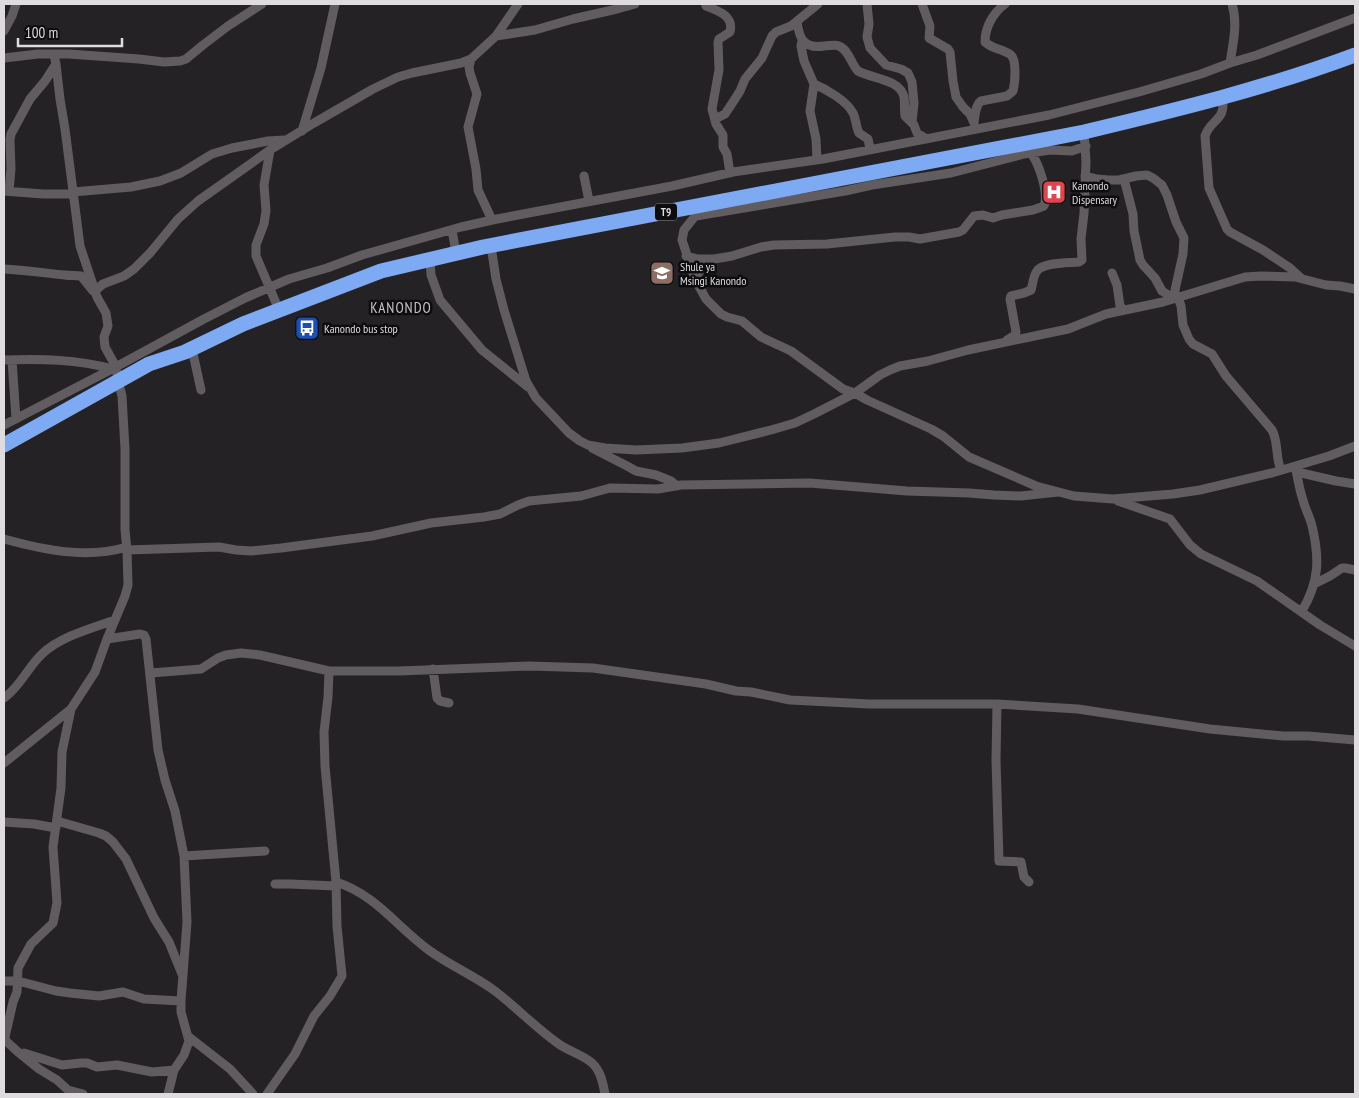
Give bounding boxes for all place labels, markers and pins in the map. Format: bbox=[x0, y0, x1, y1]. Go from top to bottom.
place label: Kanondo Dispensary bbox=[1072, 178, 1118, 207]
hospital icon: Kanondo Dispensary bbox=[1041, 179, 1067, 205]
place label: Shule ya Msingi Kanondo bbox=[680, 259, 746, 288]
school or university icon: Shule ya Msingi Kanondo bbox=[649, 260, 675, 286]
bus stop icon: Kanondo bus stop bbox=[294, 315, 320, 341]
place label: Kanondo bus stop bbox=[324, 321, 398, 336]

